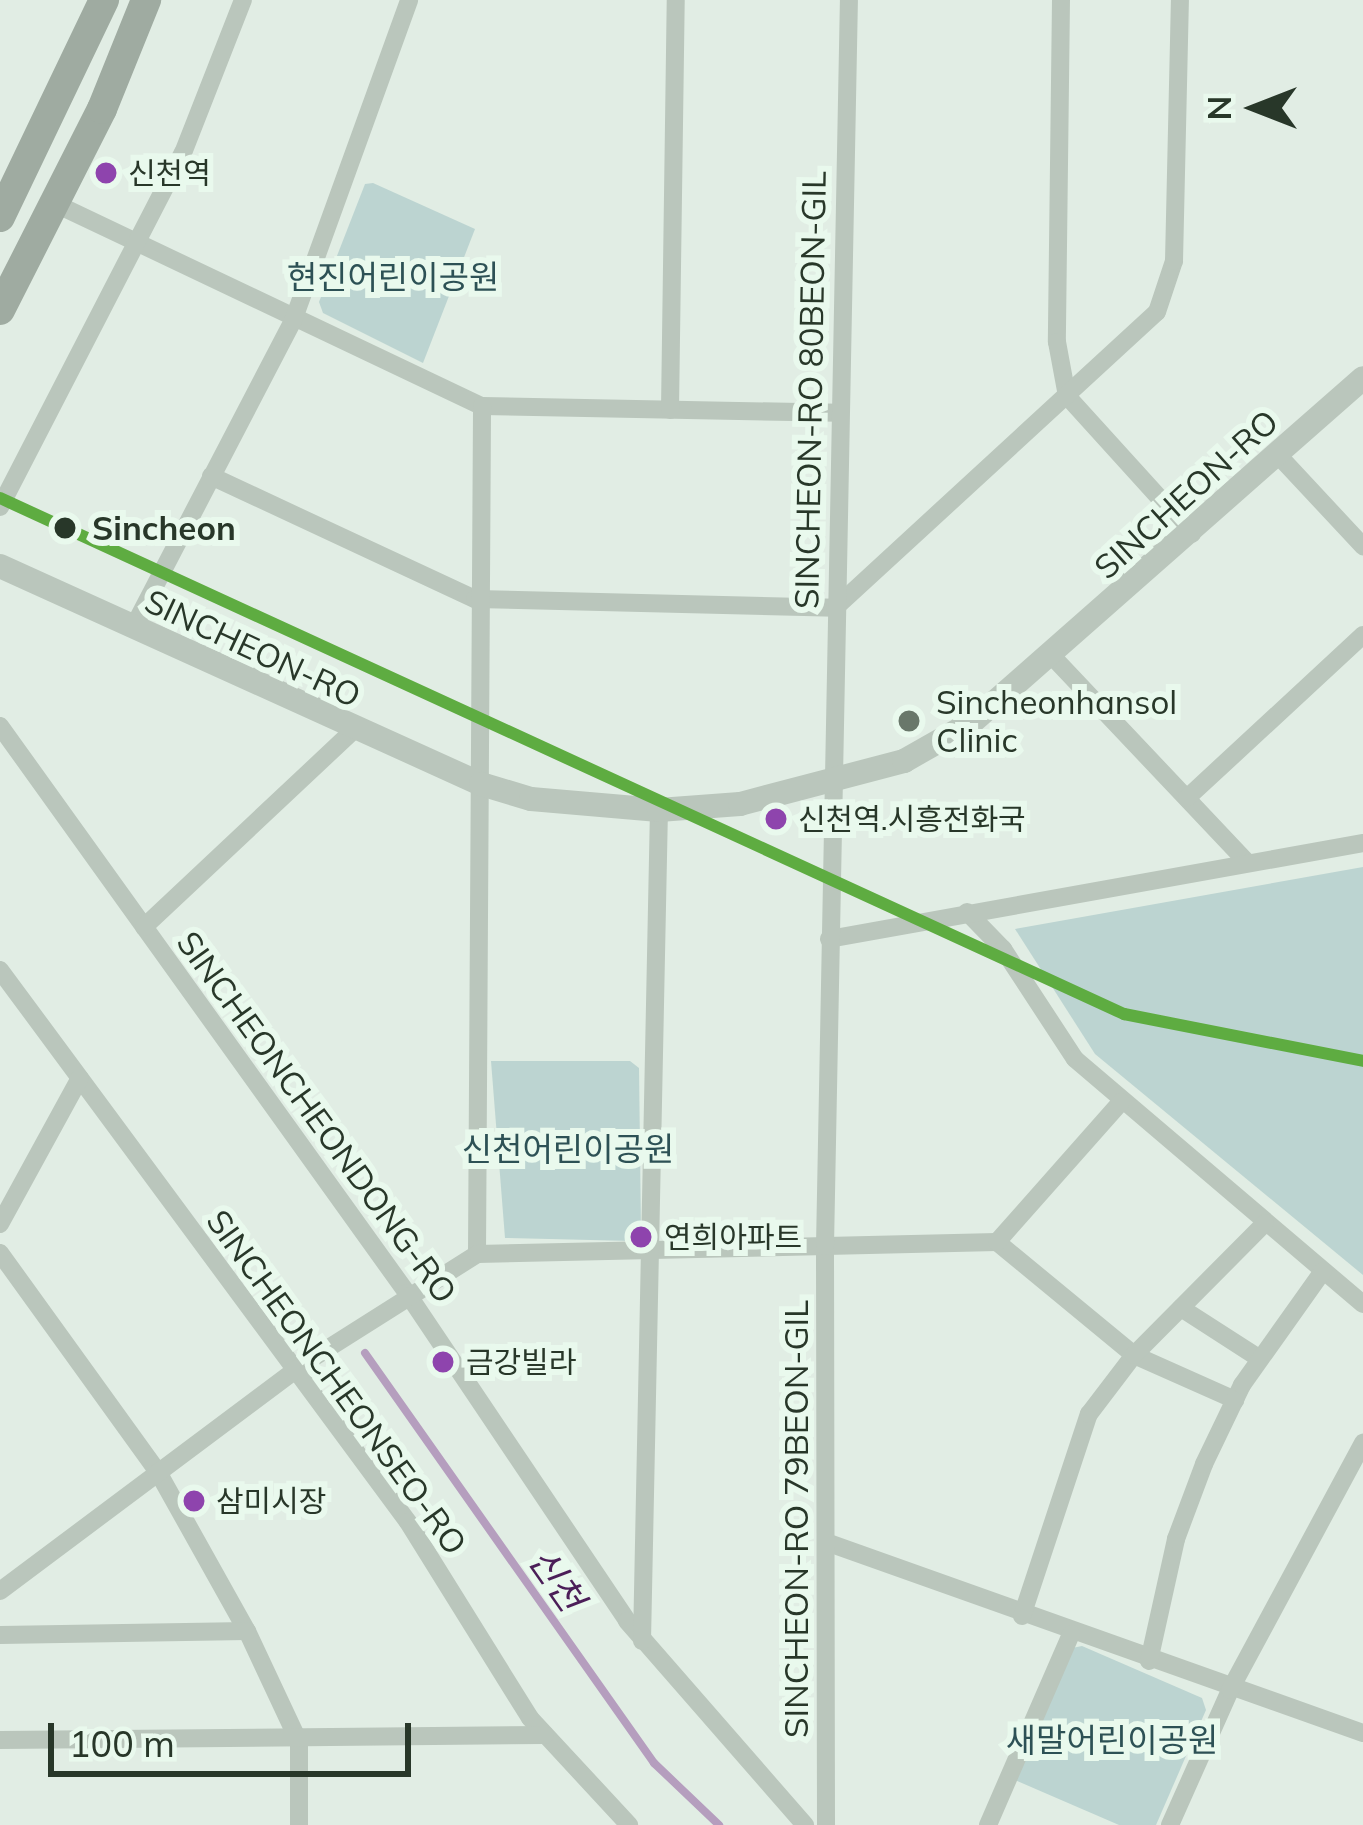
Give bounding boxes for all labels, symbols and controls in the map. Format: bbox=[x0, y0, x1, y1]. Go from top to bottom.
north arrow bbox=[1195, 48, 1315, 168]
text: N bbox=[1198, 96, 1239, 120]
place label: 신천역 bbox=[128, 155, 211, 191]
marker: 신천역 bbox=[95, 162, 117, 184]
street label: SINCHEON-RO 80BEON-GIL bbox=[786, 171, 834, 609]
park label: 현진어린이공원 bbox=[287, 257, 499, 297]
street label: SINCHEON-RO bbox=[1086, 401, 1286, 587]
place label: Sincheon bbox=[92, 508, 236, 548]
marker: Sincheon bbox=[49, 512, 81, 544]
street label: SINCHEON-RO bbox=[139, 581, 367, 715]
place label: Sincheonhansol Clinic bbox=[936, 682, 1177, 760]
marker: Sincheonhansol Clinic bbox=[893, 705, 925, 737]
place label: 신천역.시흥전화국 bbox=[798, 801, 1026, 837]
marker: 신천역.시흥전화국 bbox=[765, 808, 787, 830]
street label: SINCHEONCHEONDONG-RO bbox=[169, 924, 465, 1310]
park label: 신천어린이공원 bbox=[462, 1129, 674, 1169]
street label: SINCHEONCHEONSEO-RO bbox=[199, 1202, 475, 1562]
place label: 연희아파트 bbox=[664, 1219, 802, 1255]
marker: 연희아파트 bbox=[630, 1226, 652, 1248]
street label: SINCHEON-RO 79BEON-GIL bbox=[776, 1300, 816, 1738]
place label: 금강빌라 bbox=[466, 1344, 576, 1380]
marker: 금강빌라 bbox=[432, 1351, 454, 1373]
place label: 삼미시장 bbox=[216, 1483, 326, 1519]
marker: 삼미시장 bbox=[183, 1490, 205, 1512]
water label: 신천 bbox=[520, 1539, 594, 1619]
scale bar bbox=[54, 1699, 417, 1773]
park label: 새말어린이공원 bbox=[1006, 1720, 1218, 1760]
text: 100 m bbox=[69, 1721, 175, 1766]

